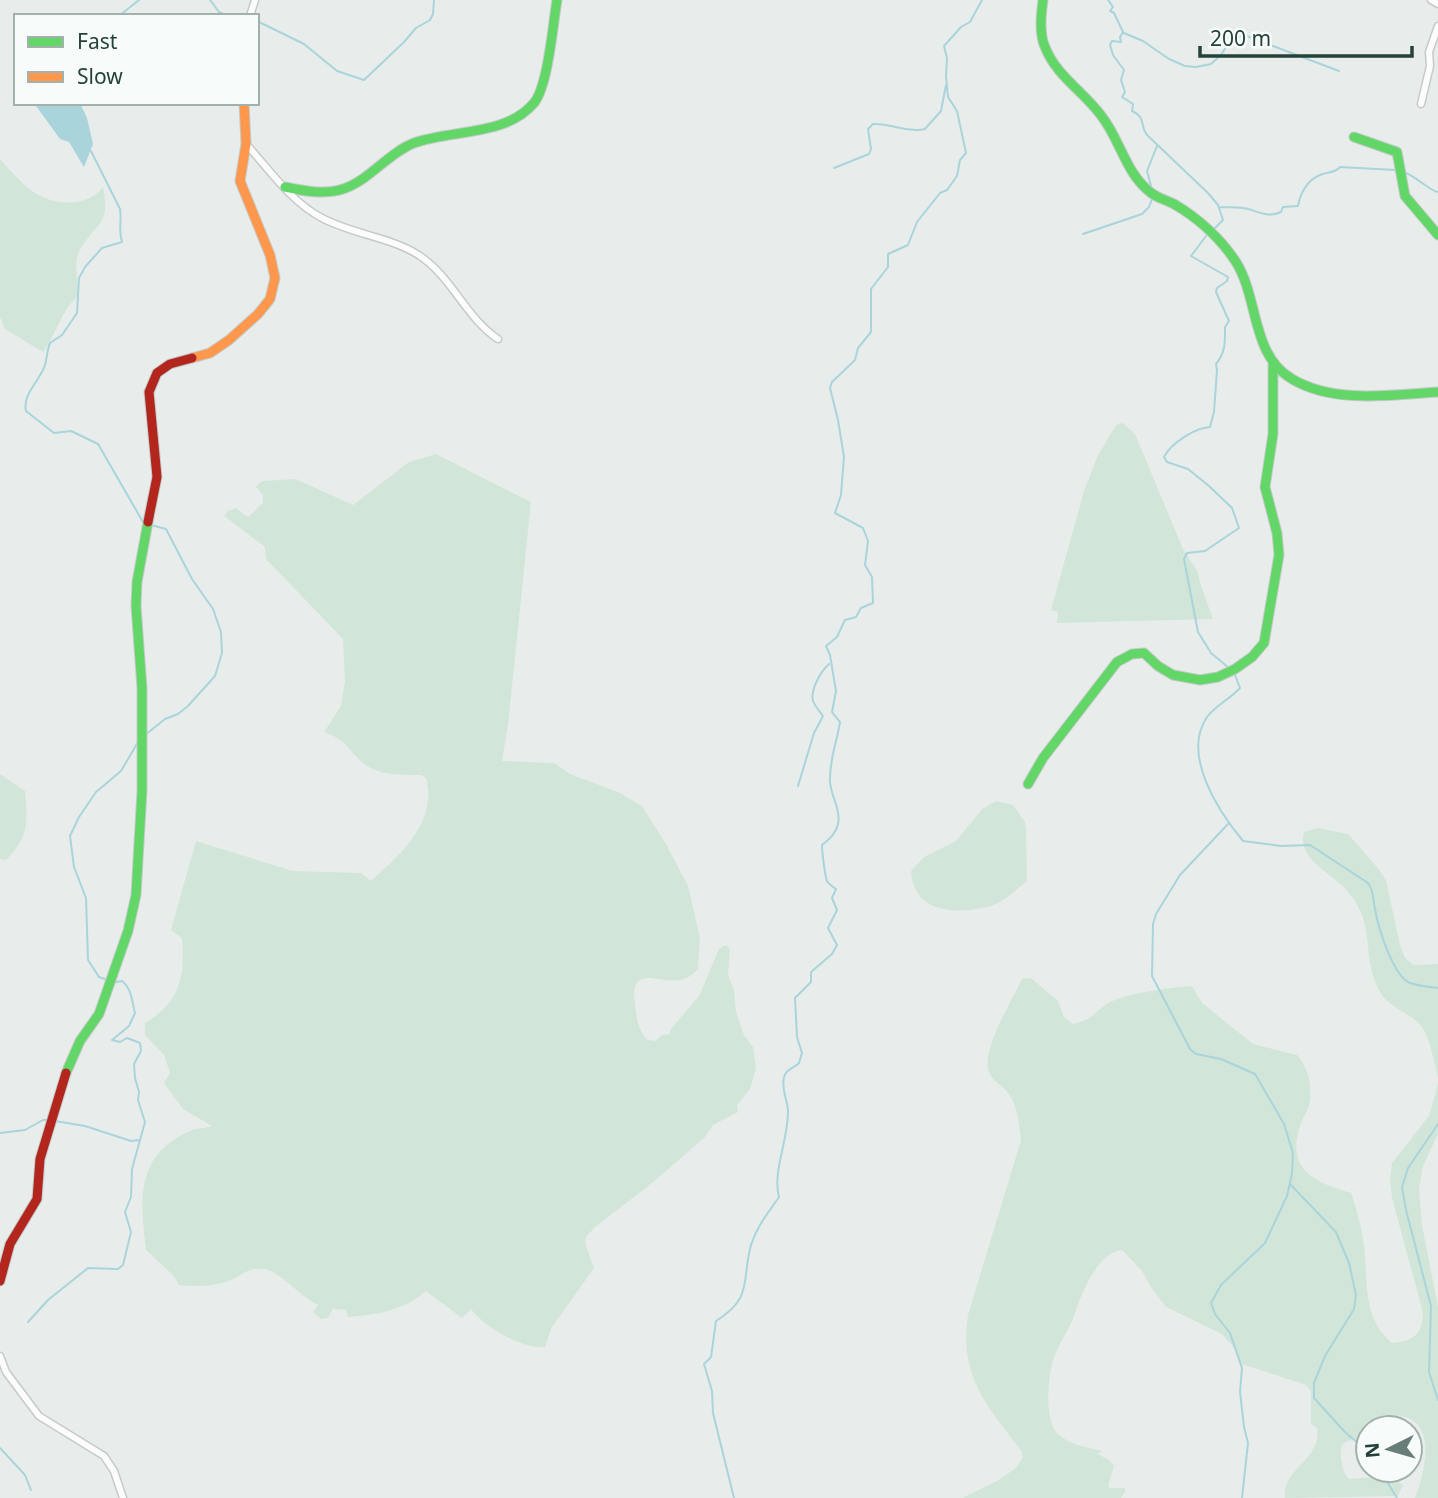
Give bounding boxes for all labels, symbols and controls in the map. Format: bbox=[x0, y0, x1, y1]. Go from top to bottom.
legend bbox=[14, 14, 259, 105]
scale bar bbox=[1200, 14, 1412, 58]
text: 200 m bbox=[1210, 24, 1271, 52]
text: Fast bbox=[77, 27, 118, 55]
text: Slow bbox=[77, 62, 123, 90]
north arrow bbox=[1354, 1414, 1424, 1484]
text: N bbox=[1358, 1442, 1386, 1459]

